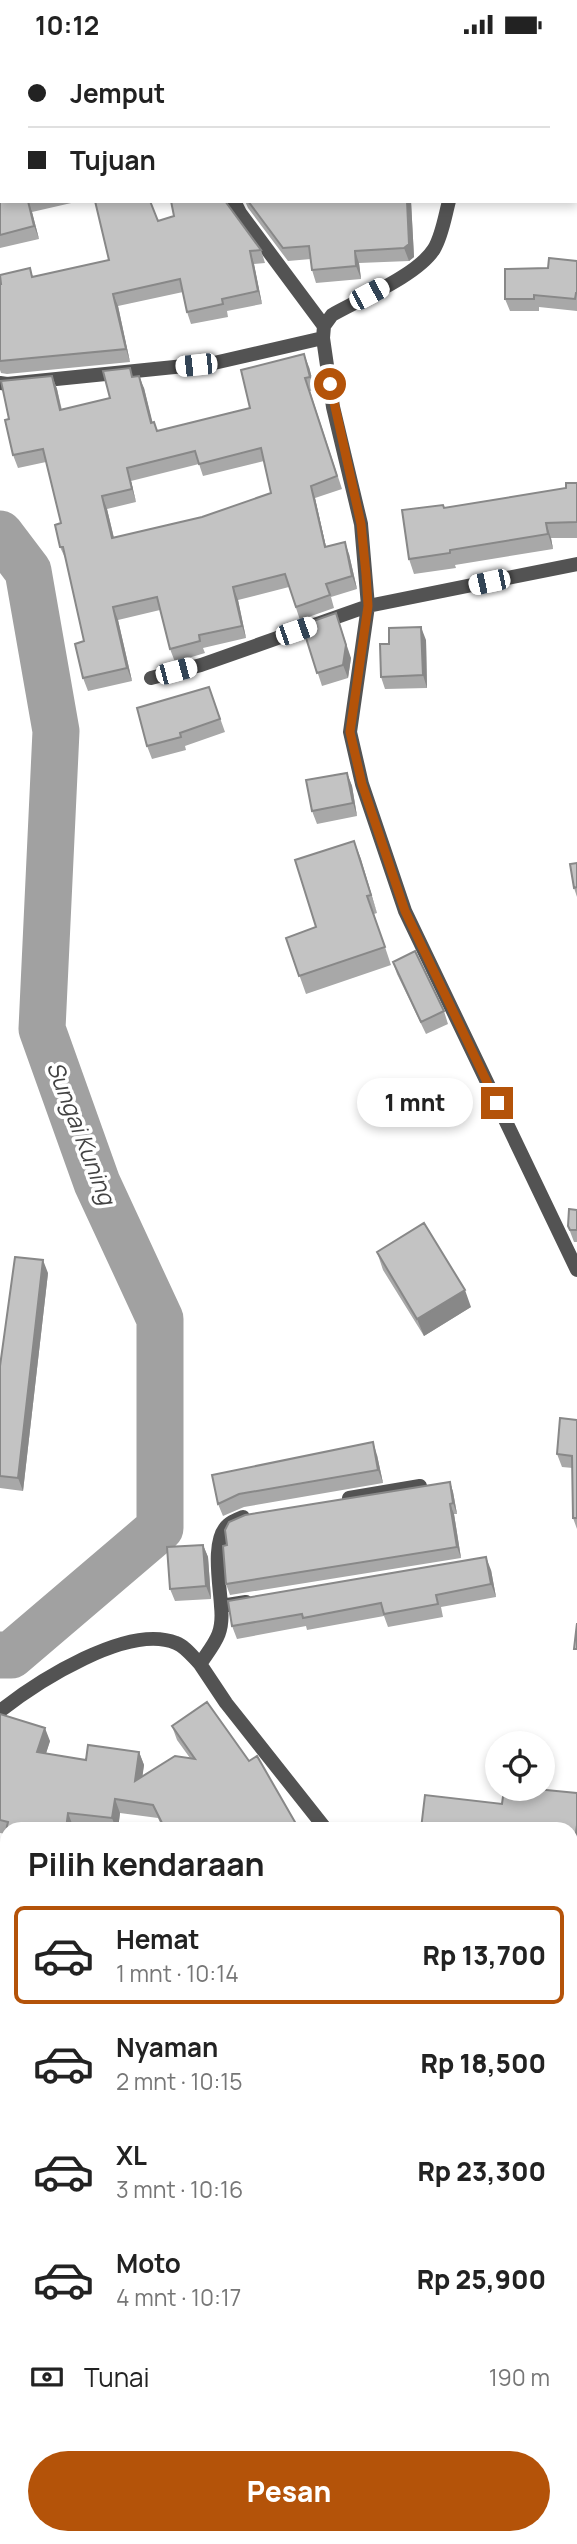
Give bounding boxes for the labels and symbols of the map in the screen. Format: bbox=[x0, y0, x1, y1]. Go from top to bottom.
car bbox=[346, 275, 393, 313]
car bbox=[175, 352, 218, 378]
route start bbox=[314, 368, 346, 400]
car bbox=[467, 567, 512, 597]
car bbox=[273, 614, 320, 648]
car bbox=[153, 655, 200, 687]
water label: Sungai Kuning bbox=[40, 1057, 125, 1211]
callout: 1 mnt bbox=[357, 1079, 472, 1127]
route end bbox=[481, 1087, 513, 1119]

